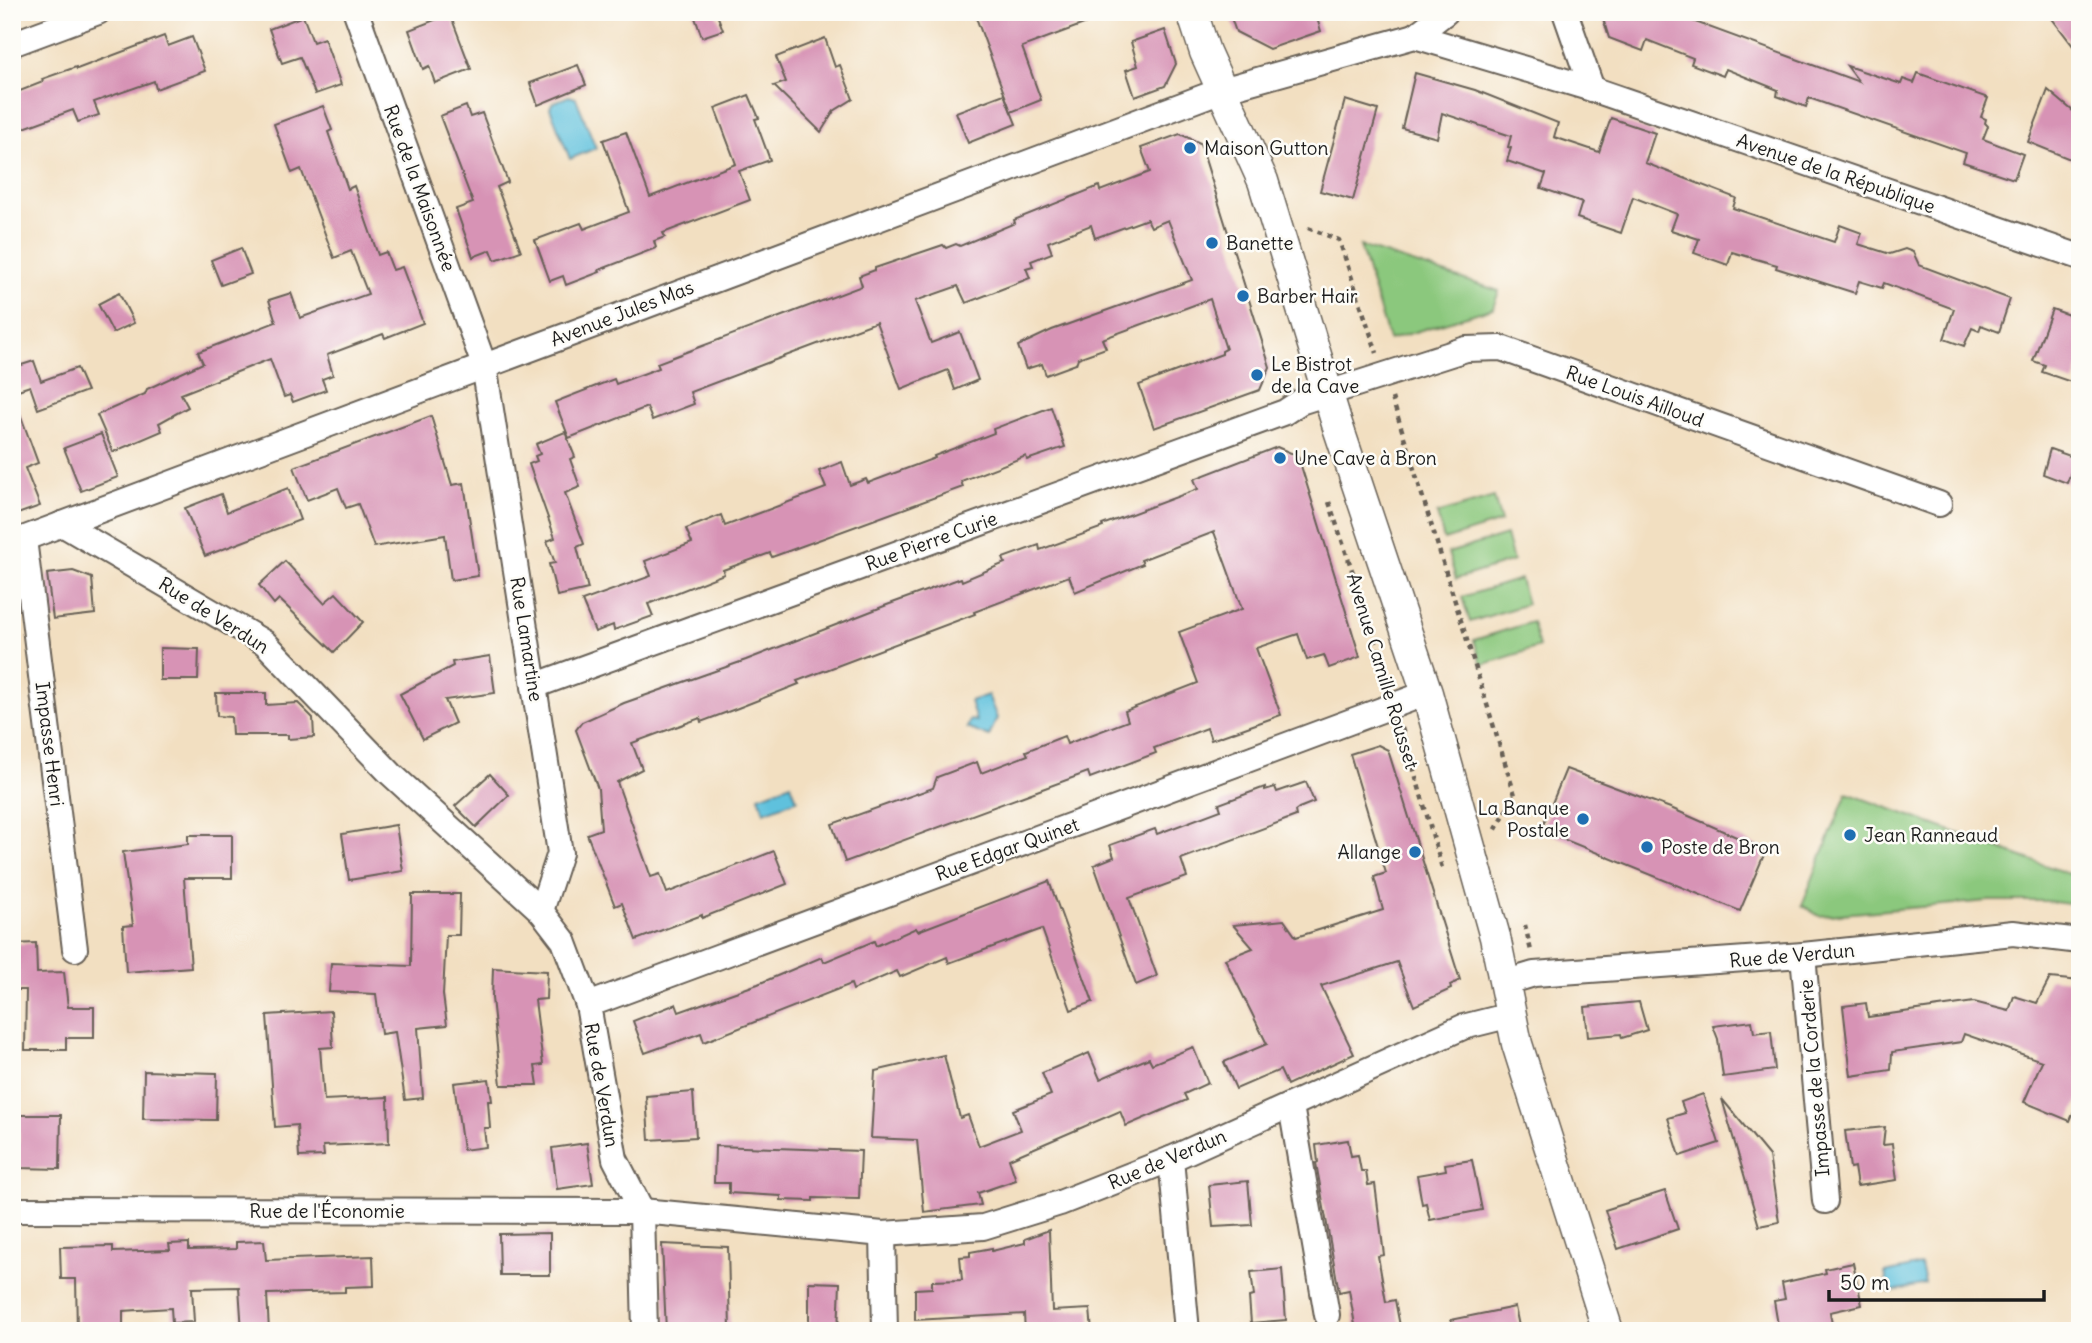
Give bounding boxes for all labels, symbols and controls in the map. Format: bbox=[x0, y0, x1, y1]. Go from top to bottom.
street label: Rue de la Maisonnée bbox=[379, 101, 461, 275]
street label: Avenue de la République bbox=[1734, 128, 1938, 218]
place label: Maison Gutton bbox=[1204, 136, 1329, 160]
marker: Maison Gutton bbox=[1182, 140, 1198, 156]
place label: Banette bbox=[1226, 231, 1293, 255]
marker: Banette bbox=[1204, 235, 1220, 251]
street label: Avenue Jules Mas bbox=[547, 275, 697, 351]
place label: Barber Hair bbox=[1257, 284, 1358, 308]
marker: Barber Hair bbox=[1235, 288, 1251, 304]
place label: Le Bistrot de la Cave bbox=[1271, 352, 1359, 398]
street label: Rue Louis Ailloud bbox=[1563, 360, 1707, 432]
marker: Le Bistrot de la Cave bbox=[1249, 367, 1265, 383]
place label: Une Cave à Bron bbox=[1294, 446, 1437, 470]
marker: Une Cave à Bron bbox=[1272, 450, 1288, 466]
street label: Rue Pierre Curie bbox=[862, 506, 1000, 576]
street label: Avenue Camille Rousset bbox=[1342, 570, 1424, 772]
street label: Rue de Verdun bbox=[154, 572, 274, 658]
street label: Rue Lamartine bbox=[505, 575, 549, 703]
street label: Impasse Henri bbox=[30, 680, 70, 808]
place label: La Banque Postale bbox=[1477, 796, 1569, 842]
marker: La Banque Postale bbox=[1575, 811, 1591, 827]
street label: Rue Edgar Quinet bbox=[932, 812, 1082, 886]
place label: Jean Ranneaud bbox=[1864, 823, 1998, 847]
marker: Jean Ranneaud bbox=[1842, 827, 1858, 843]
place label: Poste de Bron bbox=[1661, 835, 1780, 859]
marker: Poste de Bron bbox=[1639, 839, 1655, 855]
place label: Allange bbox=[1338, 840, 1401, 864]
marker: Allange bbox=[1407, 844, 1423, 860]
street label: Rue de Verdun bbox=[1728, 938, 1856, 972]
street label: Impasse de la Corderie bbox=[1793, 978, 1835, 1178]
street label: Rue de Verdun bbox=[579, 1021, 625, 1149]
street label: Rue de Verdun bbox=[1104, 1123, 1230, 1195]
street label: Rue de l'Économie bbox=[249, 1199, 405, 1223]
scale bar bbox=[1829, 1259, 2045, 1303]
text: 50 m bbox=[1840, 1269, 1889, 1296]

